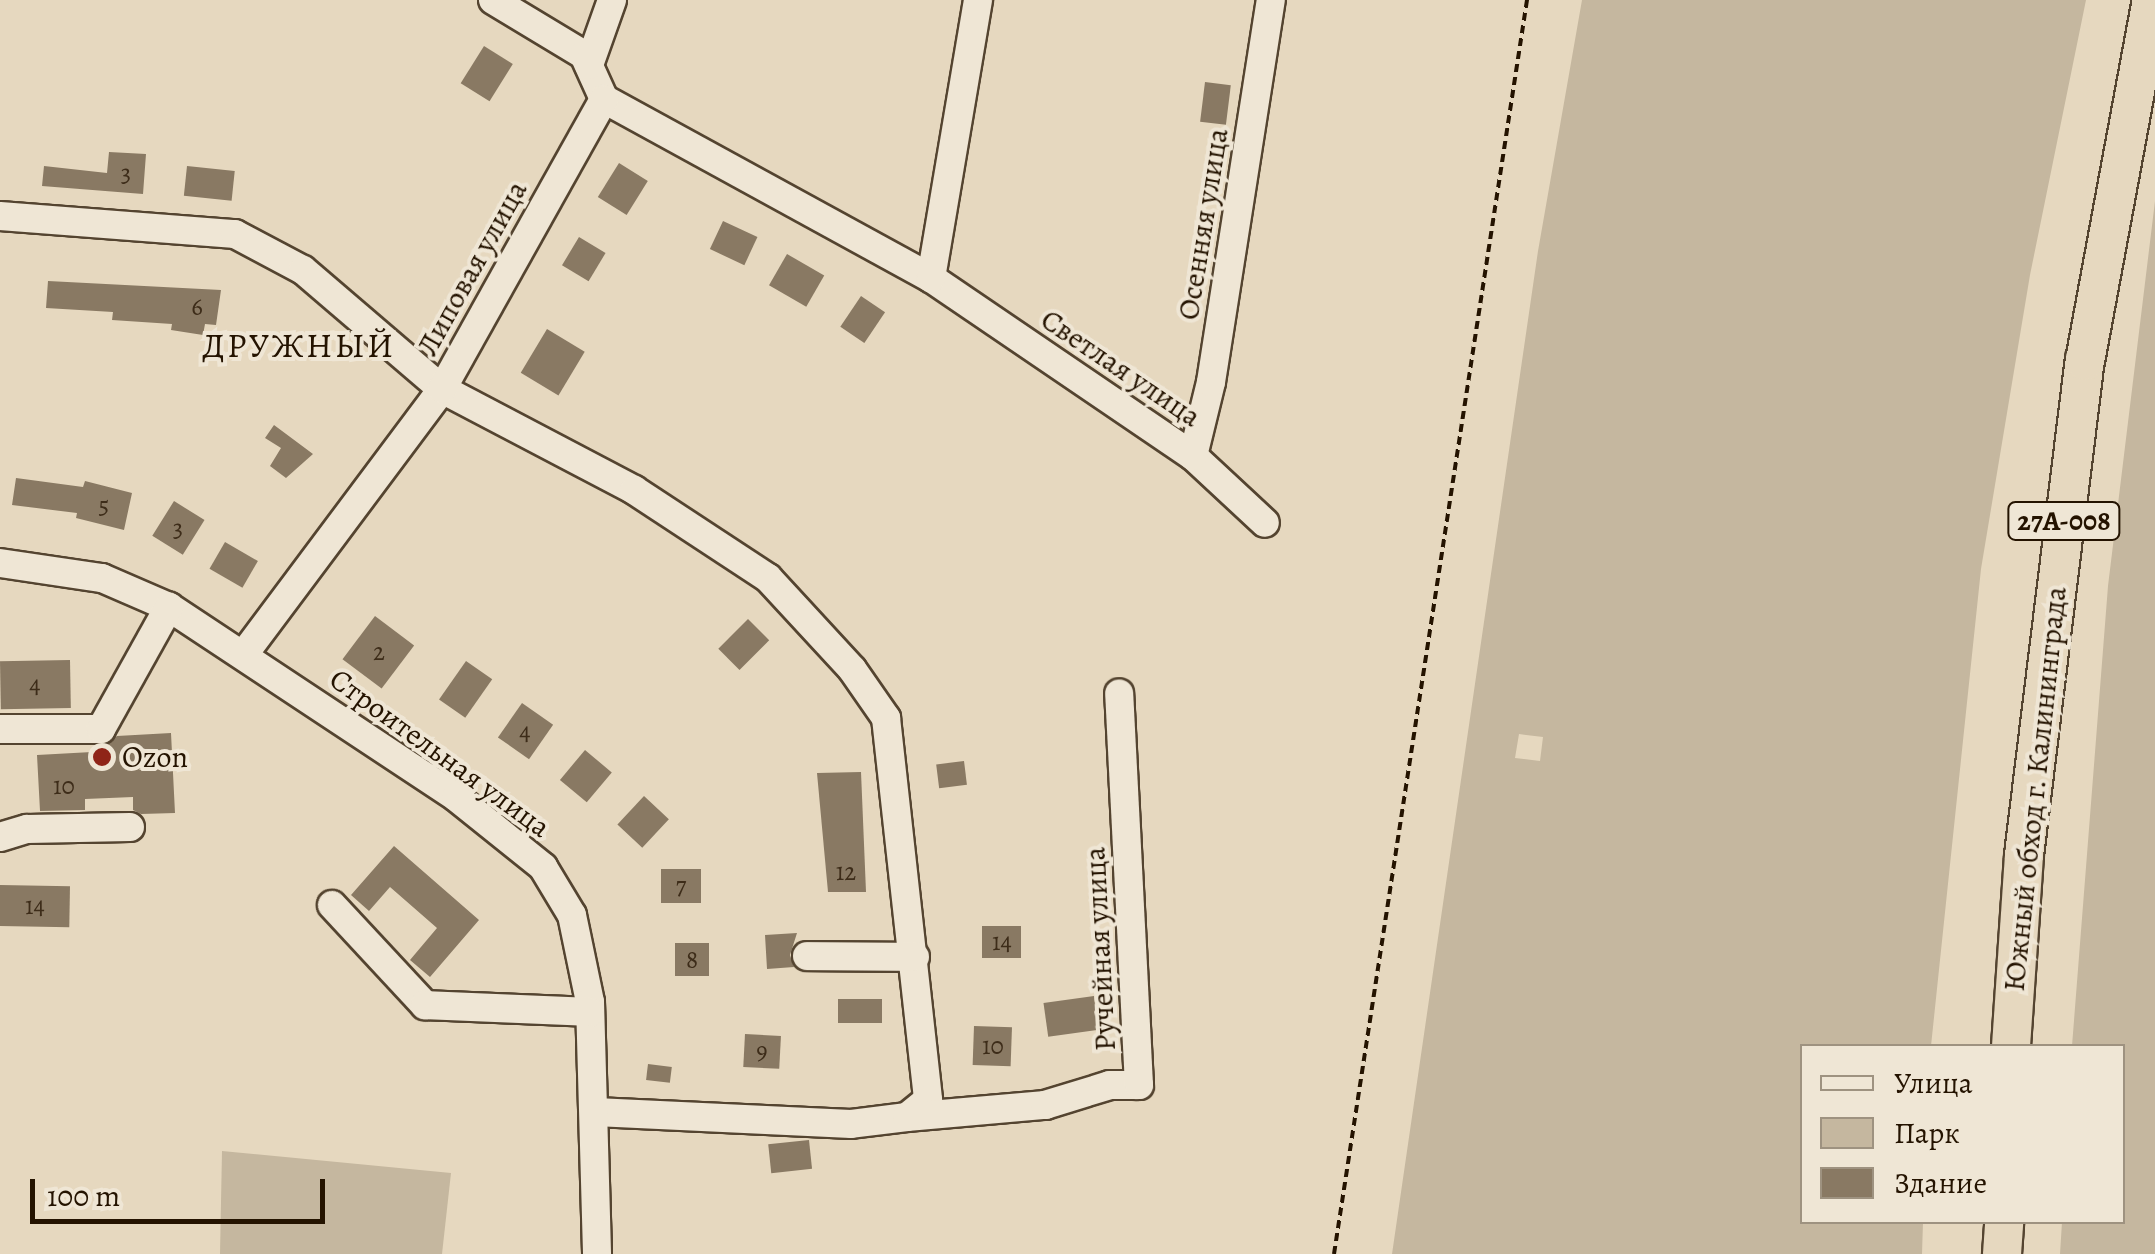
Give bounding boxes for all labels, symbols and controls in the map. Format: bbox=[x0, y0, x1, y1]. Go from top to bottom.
street label: Осенняя улица bbox=[1170, 126, 1236, 322]
house number: 3 bbox=[121, 158, 131, 188]
street label: Липовая улица bbox=[409, 174, 535, 362]
house number: 6 bbox=[191, 292, 203, 322]
street label: Светлая улица bbox=[1034, 301, 1208, 435]
district label: ДРУЖНЫЙ bbox=[202, 324, 396, 366]
house number: 5 bbox=[99, 490, 109, 520]
road number: 27А-008 bbox=[2006, 498, 2122, 544]
house number: 3 bbox=[173, 513, 183, 543]
street label: Южный обход г. Калининграда bbox=[1996, 585, 2074, 993]
house number: 2 bbox=[373, 637, 385, 667]
street label: Строительная улица bbox=[323, 661, 557, 845]
house number: 4 bbox=[29, 670, 41, 700]
house number: 4 bbox=[519, 717, 531, 747]
place label: Ozon bbox=[122, 739, 188, 775]
marker: Ozon bbox=[91, 746, 113, 768]
house number: 10 bbox=[53, 771, 75, 801]
street label: Ручейная улица bbox=[1077, 846, 1123, 1052]
house number: 12 bbox=[836, 857, 856, 887]
house number: 7 bbox=[676, 871, 686, 901]
house number: 14 bbox=[25, 891, 45, 921]
house number: 14 bbox=[992, 927, 1012, 957]
house number: 8 bbox=[686, 945, 698, 975]
house number: 10 bbox=[982, 1031, 1004, 1061]
house number: 9 bbox=[756, 1036, 768, 1066]
legend bbox=[1800, 1044, 2125, 1224]
text: Улица bbox=[1894, 1063, 1973, 1103]
text: Парк bbox=[1894, 1113, 1960, 1153]
scale bar bbox=[35, 1159, 330, 1221]
text: Здание bbox=[1894, 1163, 1987, 1203]
text: 100 m bbox=[47, 1176, 120, 1216]

